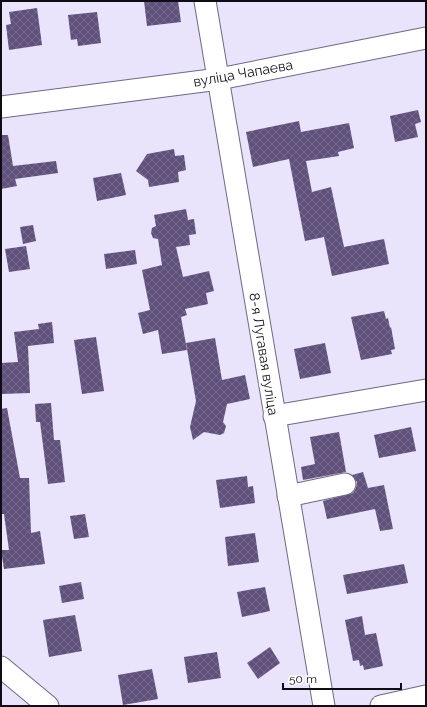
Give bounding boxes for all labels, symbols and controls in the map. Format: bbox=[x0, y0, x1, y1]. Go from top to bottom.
street label: вуліца Чапаева bbox=[192, 56, 294, 90]
street label: 8-я Лугавая вуліца bbox=[246, 292, 282, 416]
scale bar bbox=[283, 665, 401, 691]
text: 50 m bbox=[289, 672, 317, 686]

